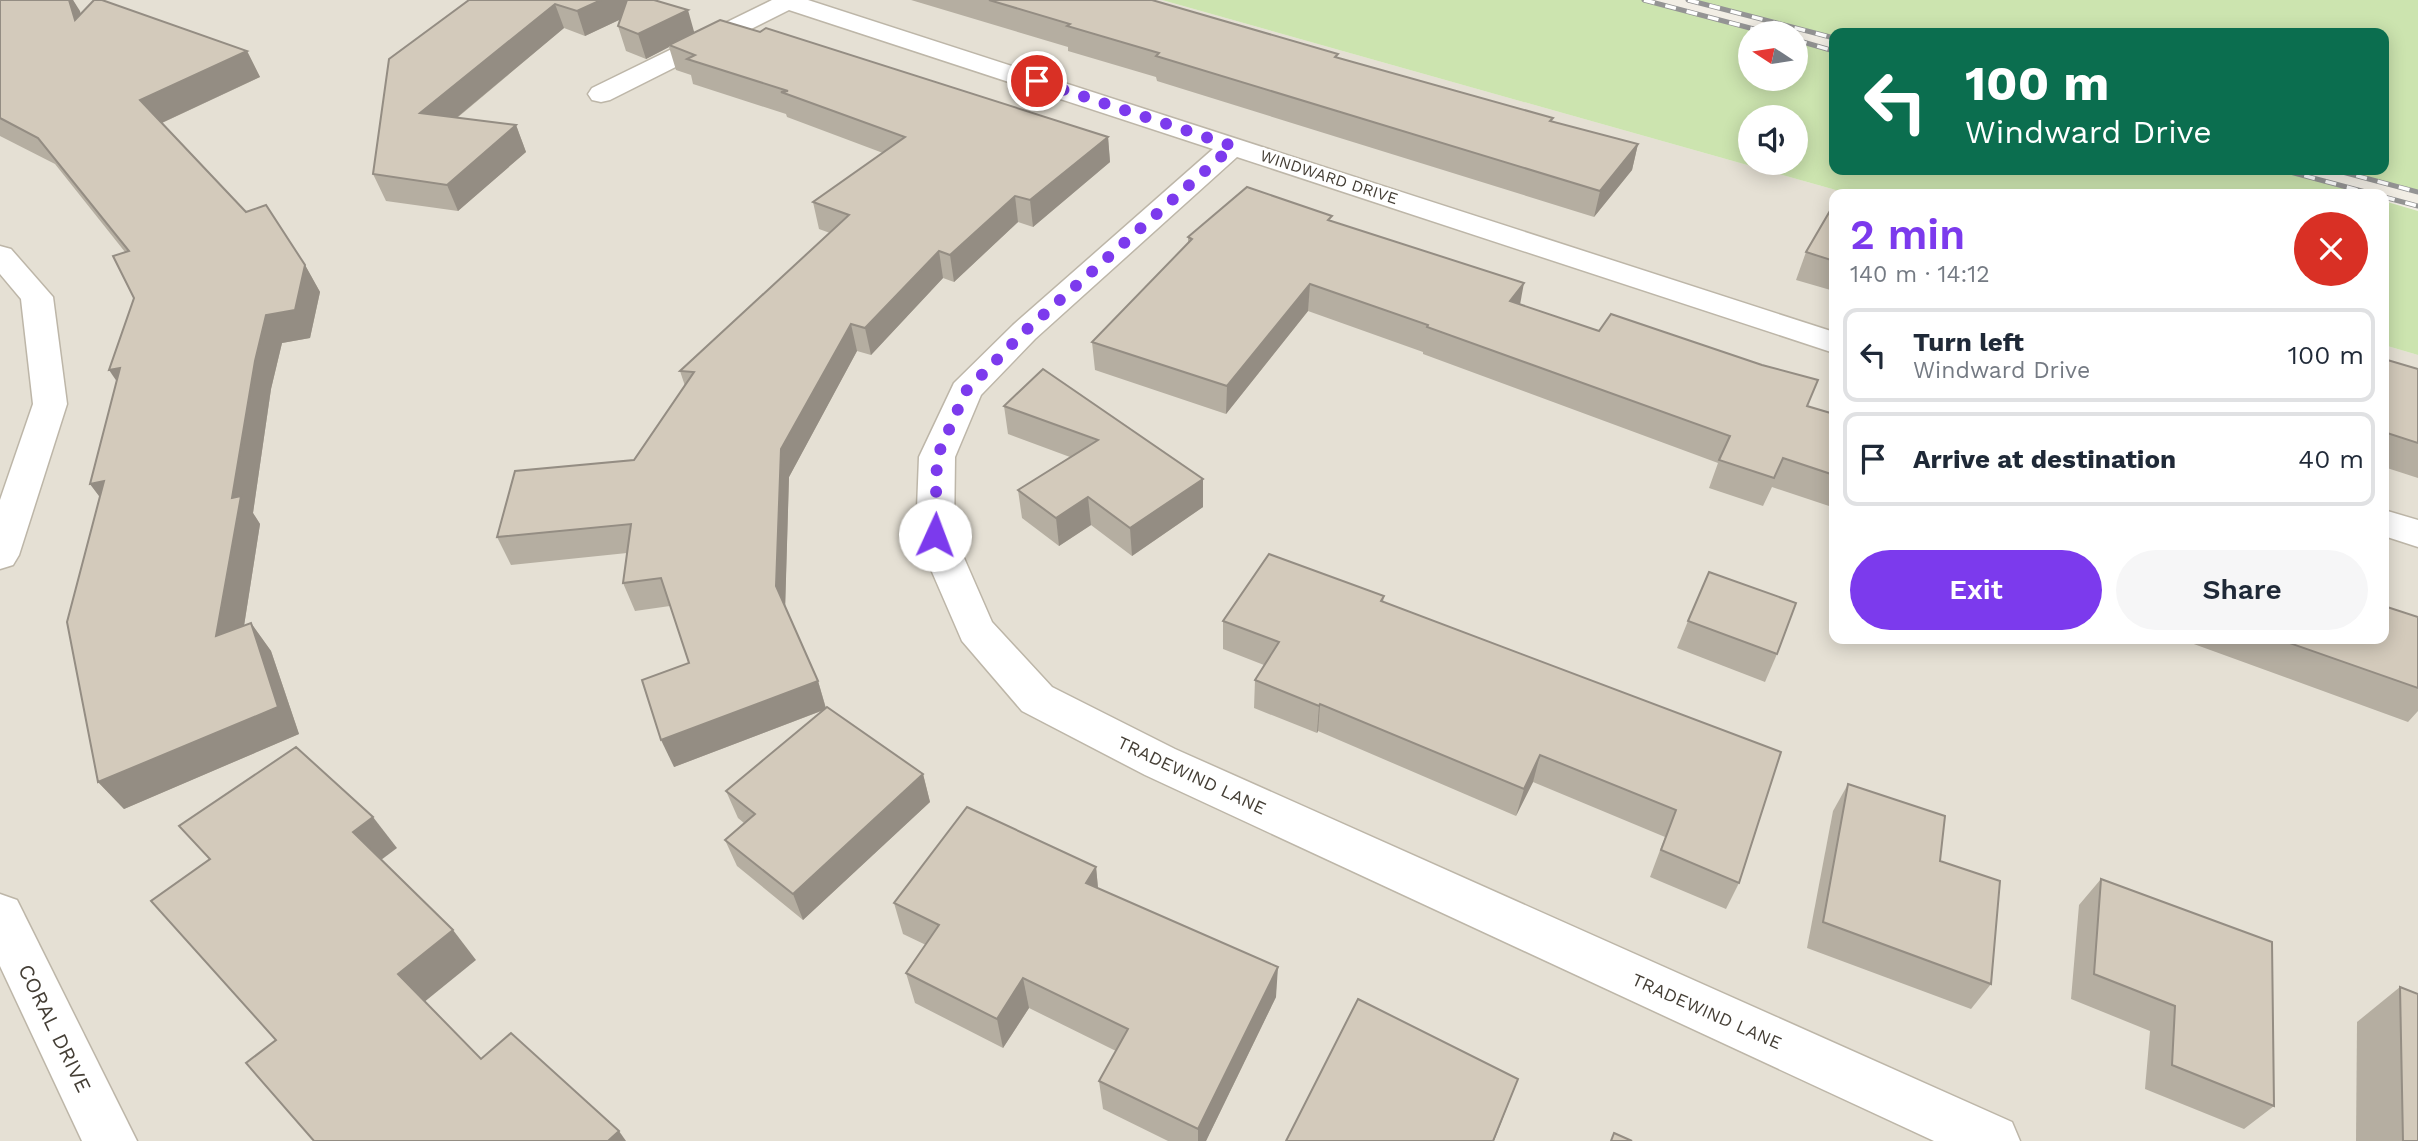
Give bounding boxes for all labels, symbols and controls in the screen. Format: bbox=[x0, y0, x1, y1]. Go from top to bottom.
north arrow bbox=[1738, 21, 1808, 91]
map controls bbox=[1738, 21, 1808, 175]
pin bbox=[1007, 51, 1067, 111]
text: 100 m bbox=[1965, 54, 2109, 112]
icon: left bbox=[1850, 56, 1941, 147]
icon: arrive bbox=[1018, 62, 1056, 100]
button: sound bbox=[1738, 105, 1808, 175]
text: Windward Drive bbox=[1965, 113, 2212, 151]
street label: WINDWARD DRIVE bbox=[1258, 146, 1400, 208]
text: 2 min bbox=[1850, 210, 1965, 259]
button: close bbox=[2294, 212, 2368, 286]
text: 140 m · 14:12 bbox=[1850, 261, 1990, 288]
text: Turn left bbox=[1913, 327, 2024, 357]
icon: left bbox=[1854, 336, 1892, 374]
text: 100 m bbox=[2288, 340, 2364, 370]
text: Windward Drive bbox=[1913, 357, 2090, 384]
icon: arrive bbox=[1854, 440, 1892, 478]
text: Arrive at destination bbox=[1913, 444, 2176, 474]
text: 40 m bbox=[2298, 444, 2364, 474]
position arrow bbox=[898, 498, 972, 572]
button: Exit bbox=[1850, 550, 2102, 630]
button: Share bbox=[2116, 550, 2368, 630]
street label: TRADEWIND LANE bbox=[1114, 731, 1270, 819]
street label: CORAL DRIVE bbox=[13, 960, 97, 1096]
street label: TRADEWIND LANE bbox=[1629, 969, 1785, 1053]

